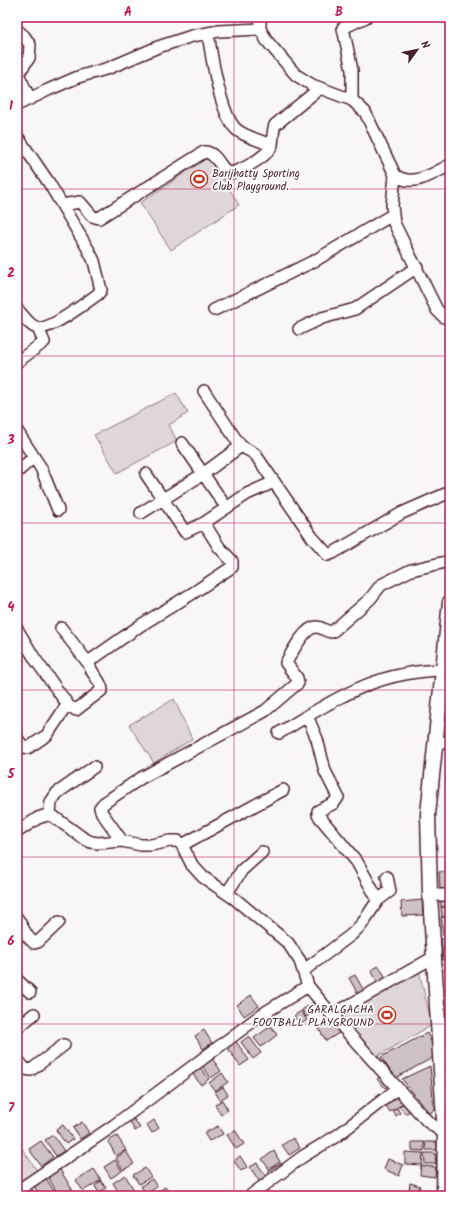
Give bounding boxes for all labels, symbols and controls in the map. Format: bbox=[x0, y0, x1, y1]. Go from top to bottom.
text: A bbox=[124, 2, 132, 23]
text: B bbox=[335, 2, 343, 23]
north arrow bbox=[397, 30, 437, 70]
text: N bbox=[415, 37, 434, 53]
text: 1 bbox=[9, 96, 13, 117]
place label: Barijhatty Sporting Club Playground. bbox=[212, 165, 300, 196]
sports icon: Barijhatty Sporting Club Playground. bbox=[189, 169, 209, 189]
text: 2 bbox=[7, 263, 15, 284]
text: 3 bbox=[6, 430, 15, 451]
text: 4 bbox=[7, 597, 15, 618]
text: 5 bbox=[7, 764, 16, 785]
text: 6 bbox=[7, 931, 15, 952]
place label: GARALGACHA FOOTBALL PLAYGROUND bbox=[253, 1001, 374, 1032]
sports icon: GARALGACHA FOOTBALL PLAYGROUND bbox=[377, 1005, 397, 1025]
text: 7 bbox=[8, 1098, 15, 1119]

